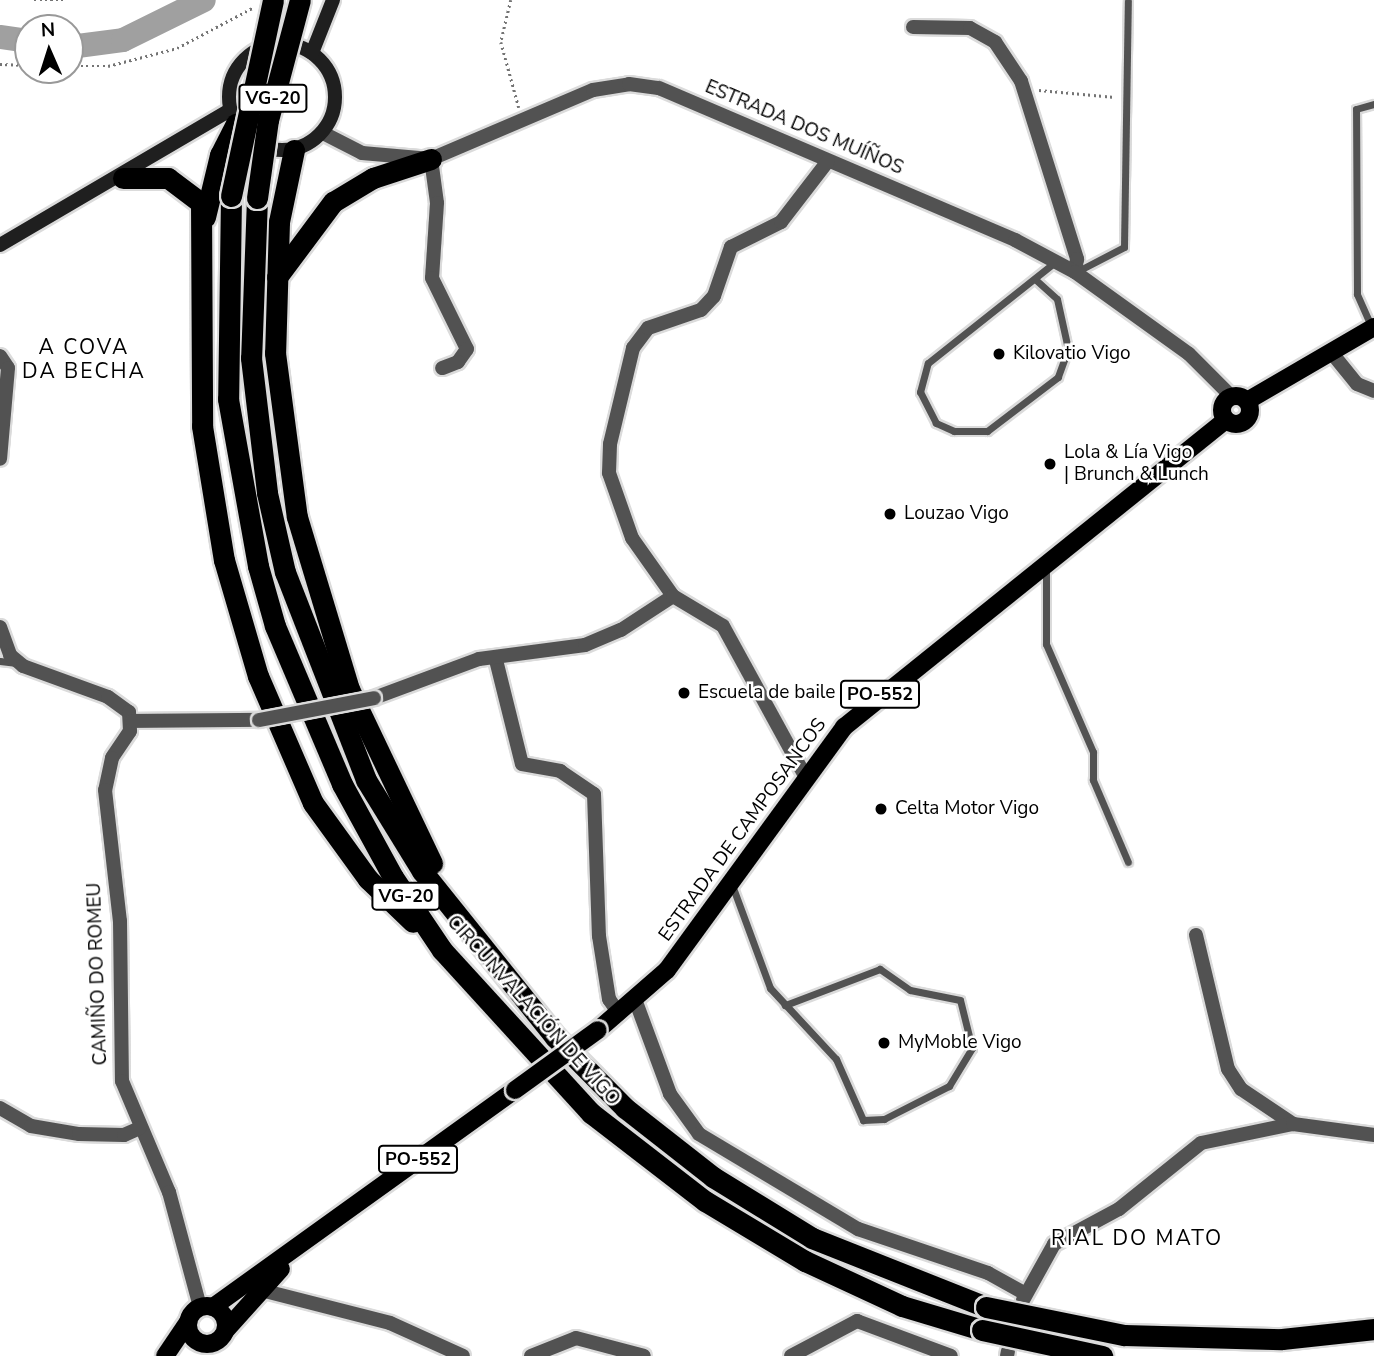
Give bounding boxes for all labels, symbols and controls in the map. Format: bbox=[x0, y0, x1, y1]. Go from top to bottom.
north arrow bbox=[14, 14, 84, 84]
text: N bbox=[40, 17, 56, 43]
street label: ESTRADA DOS MUÍÑOS bbox=[701, 76, 907, 180]
road number: VG-20 bbox=[238, 84, 308, 113]
district label: A COVA DA BECHA bbox=[23, 334, 145, 384]
place label: Kilovatio Vigo bbox=[1013, 343, 1131, 365]
marker: Kilovatio Vigo bbox=[991, 346, 1007, 362]
place label: Lola & Lía Vigo | Brunch & Lunch bbox=[1064, 442, 1209, 486]
marker: Lola & Lía Vigo | Brunch & Lunch bbox=[1042, 456, 1058, 472]
place label: Louzao Vigo bbox=[904, 503, 1009, 525]
marker: Louzao Vigo bbox=[882, 506, 898, 522]
road number: PO-552 bbox=[840, 680, 920, 708]
place label: Escuela de baile bbox=[698, 682, 835, 704]
marker: Escuela de baile bbox=[676, 685, 692, 701]
street label: ESTRADA DE CAMPOSANCOS bbox=[654, 714, 832, 946]
place label: Celta Motor Vigo bbox=[895, 798, 1039, 820]
marker: Celta Motor Vigo bbox=[873, 801, 889, 817]
street label: CAMIÑO DO ROMEU bbox=[83, 882, 113, 1066]
road number: VG-20 bbox=[371, 882, 441, 911]
street label: CIRCUNVALACIÓN DE VIGO bbox=[442, 911, 624, 1111]
place label: MyMoble Vigo bbox=[898, 1032, 1022, 1054]
marker: MyMoble Vigo bbox=[876, 1035, 892, 1051]
road number: PO-552 bbox=[378, 1144, 458, 1174]
district label: RIAL DO MATO bbox=[1052, 1225, 1222, 1251]

